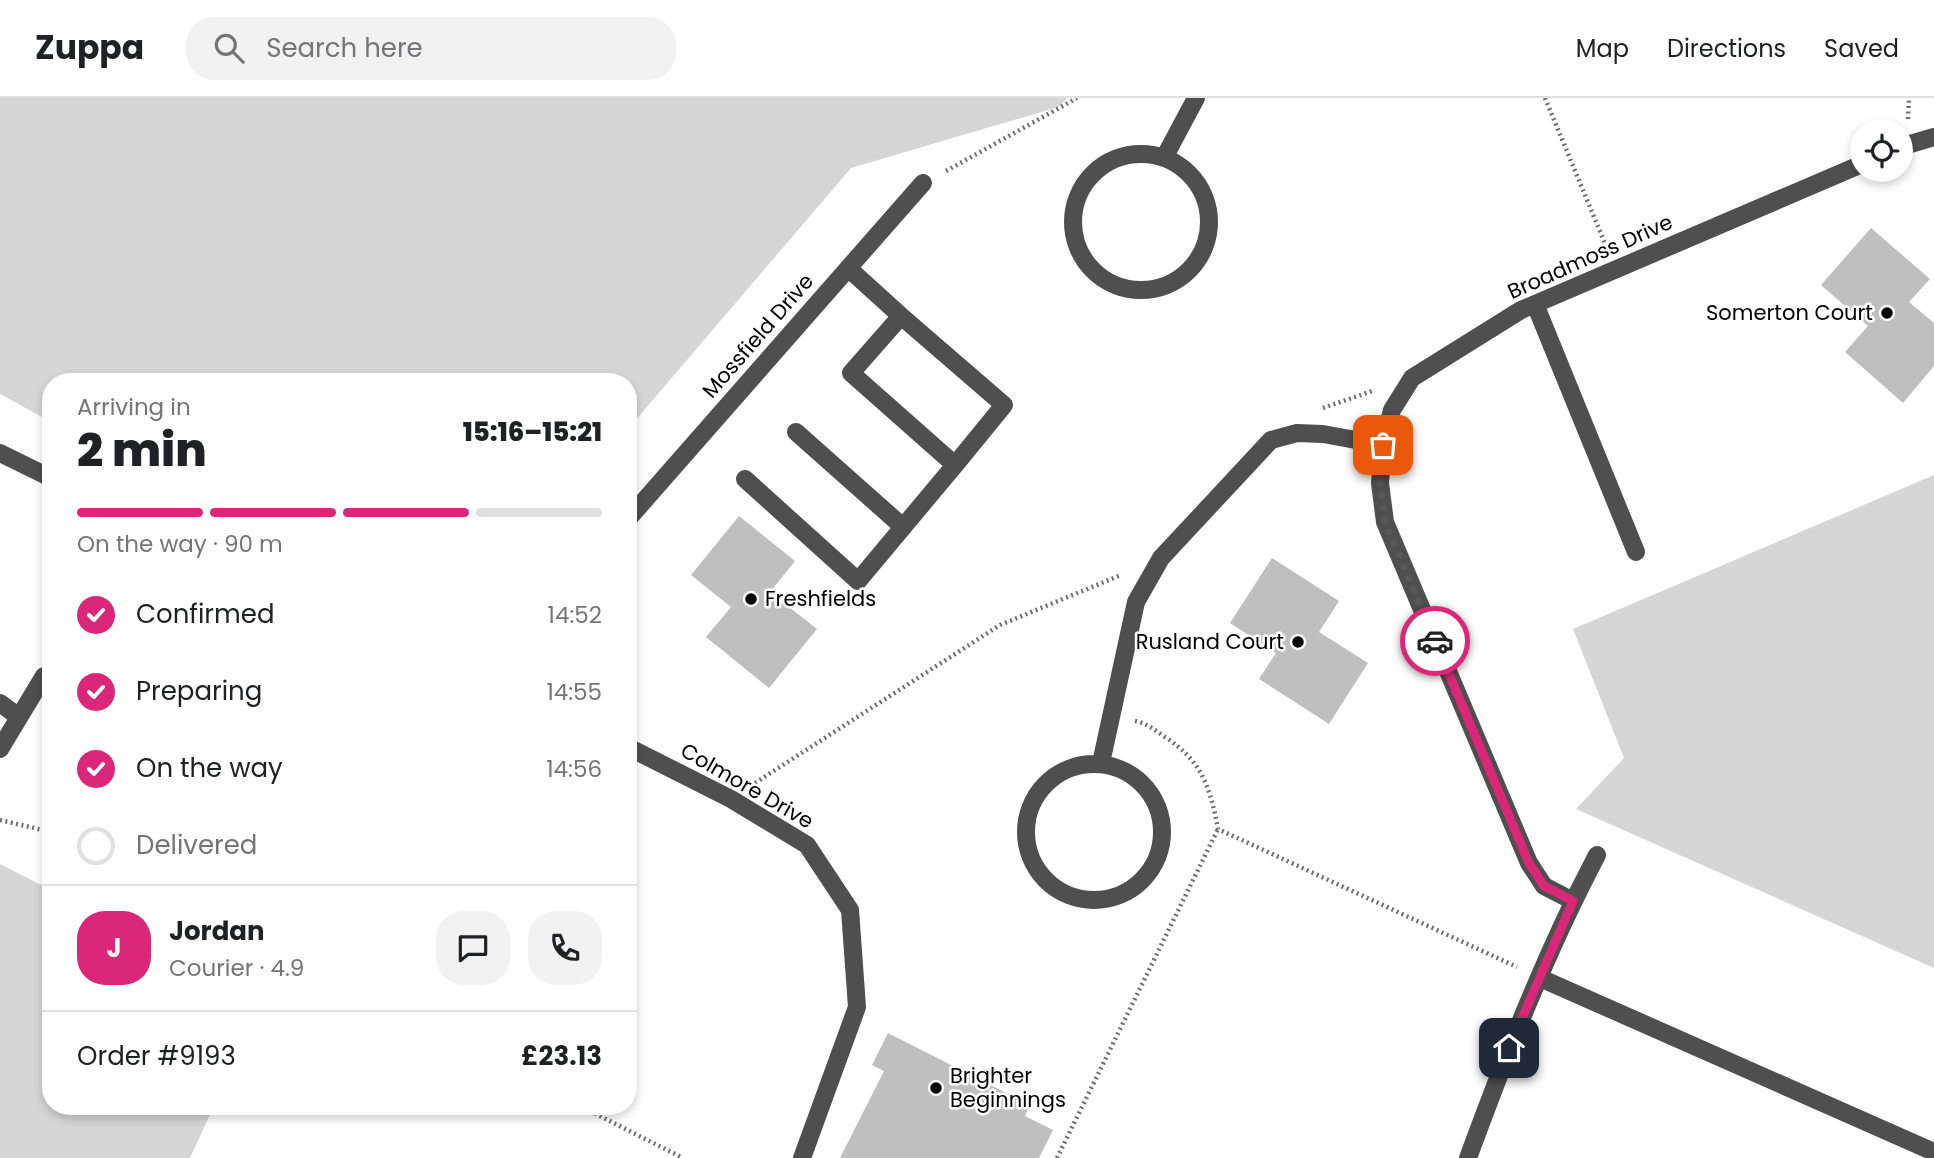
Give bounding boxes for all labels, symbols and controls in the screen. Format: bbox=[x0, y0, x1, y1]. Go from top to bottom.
search box bbox=[186, 17, 676, 80]
text: Zuppa bbox=[35, 24, 144, 71]
icon: search bbox=[210, 29, 248, 67]
text: Search here bbox=[266, 30, 423, 66]
text: Map bbox=[1576, 32, 1629, 65]
text: Directions bbox=[1667, 32, 1786, 65]
text: Saved bbox=[1824, 32, 1899, 65]
map controls bbox=[1850, 119, 1913, 182]
button: locate bbox=[1850, 119, 1913, 182]
street label: Broadmoss Drive bbox=[1503, 207, 1677, 306]
street label: Mossfield Drive bbox=[695, 267, 820, 404]
place label: Somerton Court bbox=[1706, 298, 1873, 327]
marker: Somerton Court bbox=[1879, 305, 1895, 321]
text: Arriving in bbox=[77, 391, 191, 423]
text: 15:16–15:21 bbox=[463, 414, 602, 450]
pin bbox=[1353, 415, 1413, 475]
text: 2 min bbox=[77, 418, 207, 482]
icon: bag bbox=[1364, 426, 1402, 464]
text: On the way · 90 m bbox=[77, 528, 283, 560]
place label: Freshfields bbox=[765, 584, 876, 613]
marker: Freshfields bbox=[743, 591, 759, 607]
icon: check bbox=[77, 596, 115, 634]
text: Confirmed bbox=[136, 596, 274, 632]
text: 14:52 bbox=[548, 599, 602, 631]
courier bbox=[1400, 606, 1470, 676]
icon: car bbox=[1416, 622, 1454, 660]
place label: Rusland Court bbox=[1136, 627, 1284, 656]
marker: Rusland Court bbox=[1290, 634, 1306, 650]
icon: check bbox=[77, 673, 115, 711]
text: Preparing bbox=[136, 673, 262, 709]
text: 14:55 bbox=[546, 676, 602, 708]
street label: Colmore Drive bbox=[675, 736, 819, 835]
icon: check bbox=[77, 750, 115, 788]
text: On the way bbox=[136, 750, 283, 786]
text: 14:56 bbox=[546, 753, 602, 785]
text: Delivered bbox=[136, 827, 257, 863]
button: chat bbox=[436, 911, 510, 985]
button: phone bbox=[528, 911, 602, 985]
text: Jordan bbox=[169, 913, 265, 949]
text: J bbox=[106, 930, 122, 966]
text: Courier · 4.9 bbox=[169, 952, 304, 984]
pin bbox=[1479, 1018, 1539, 1078]
icon: home bbox=[1490, 1029, 1528, 1067]
text: Order #9193 bbox=[77, 1038, 236, 1074]
text: £23.13 bbox=[521, 1038, 602, 1074]
place label: Brighter Beginnings bbox=[950, 1061, 1066, 1114]
marker: Brighter Beginnings bbox=[928, 1080, 944, 1096]

